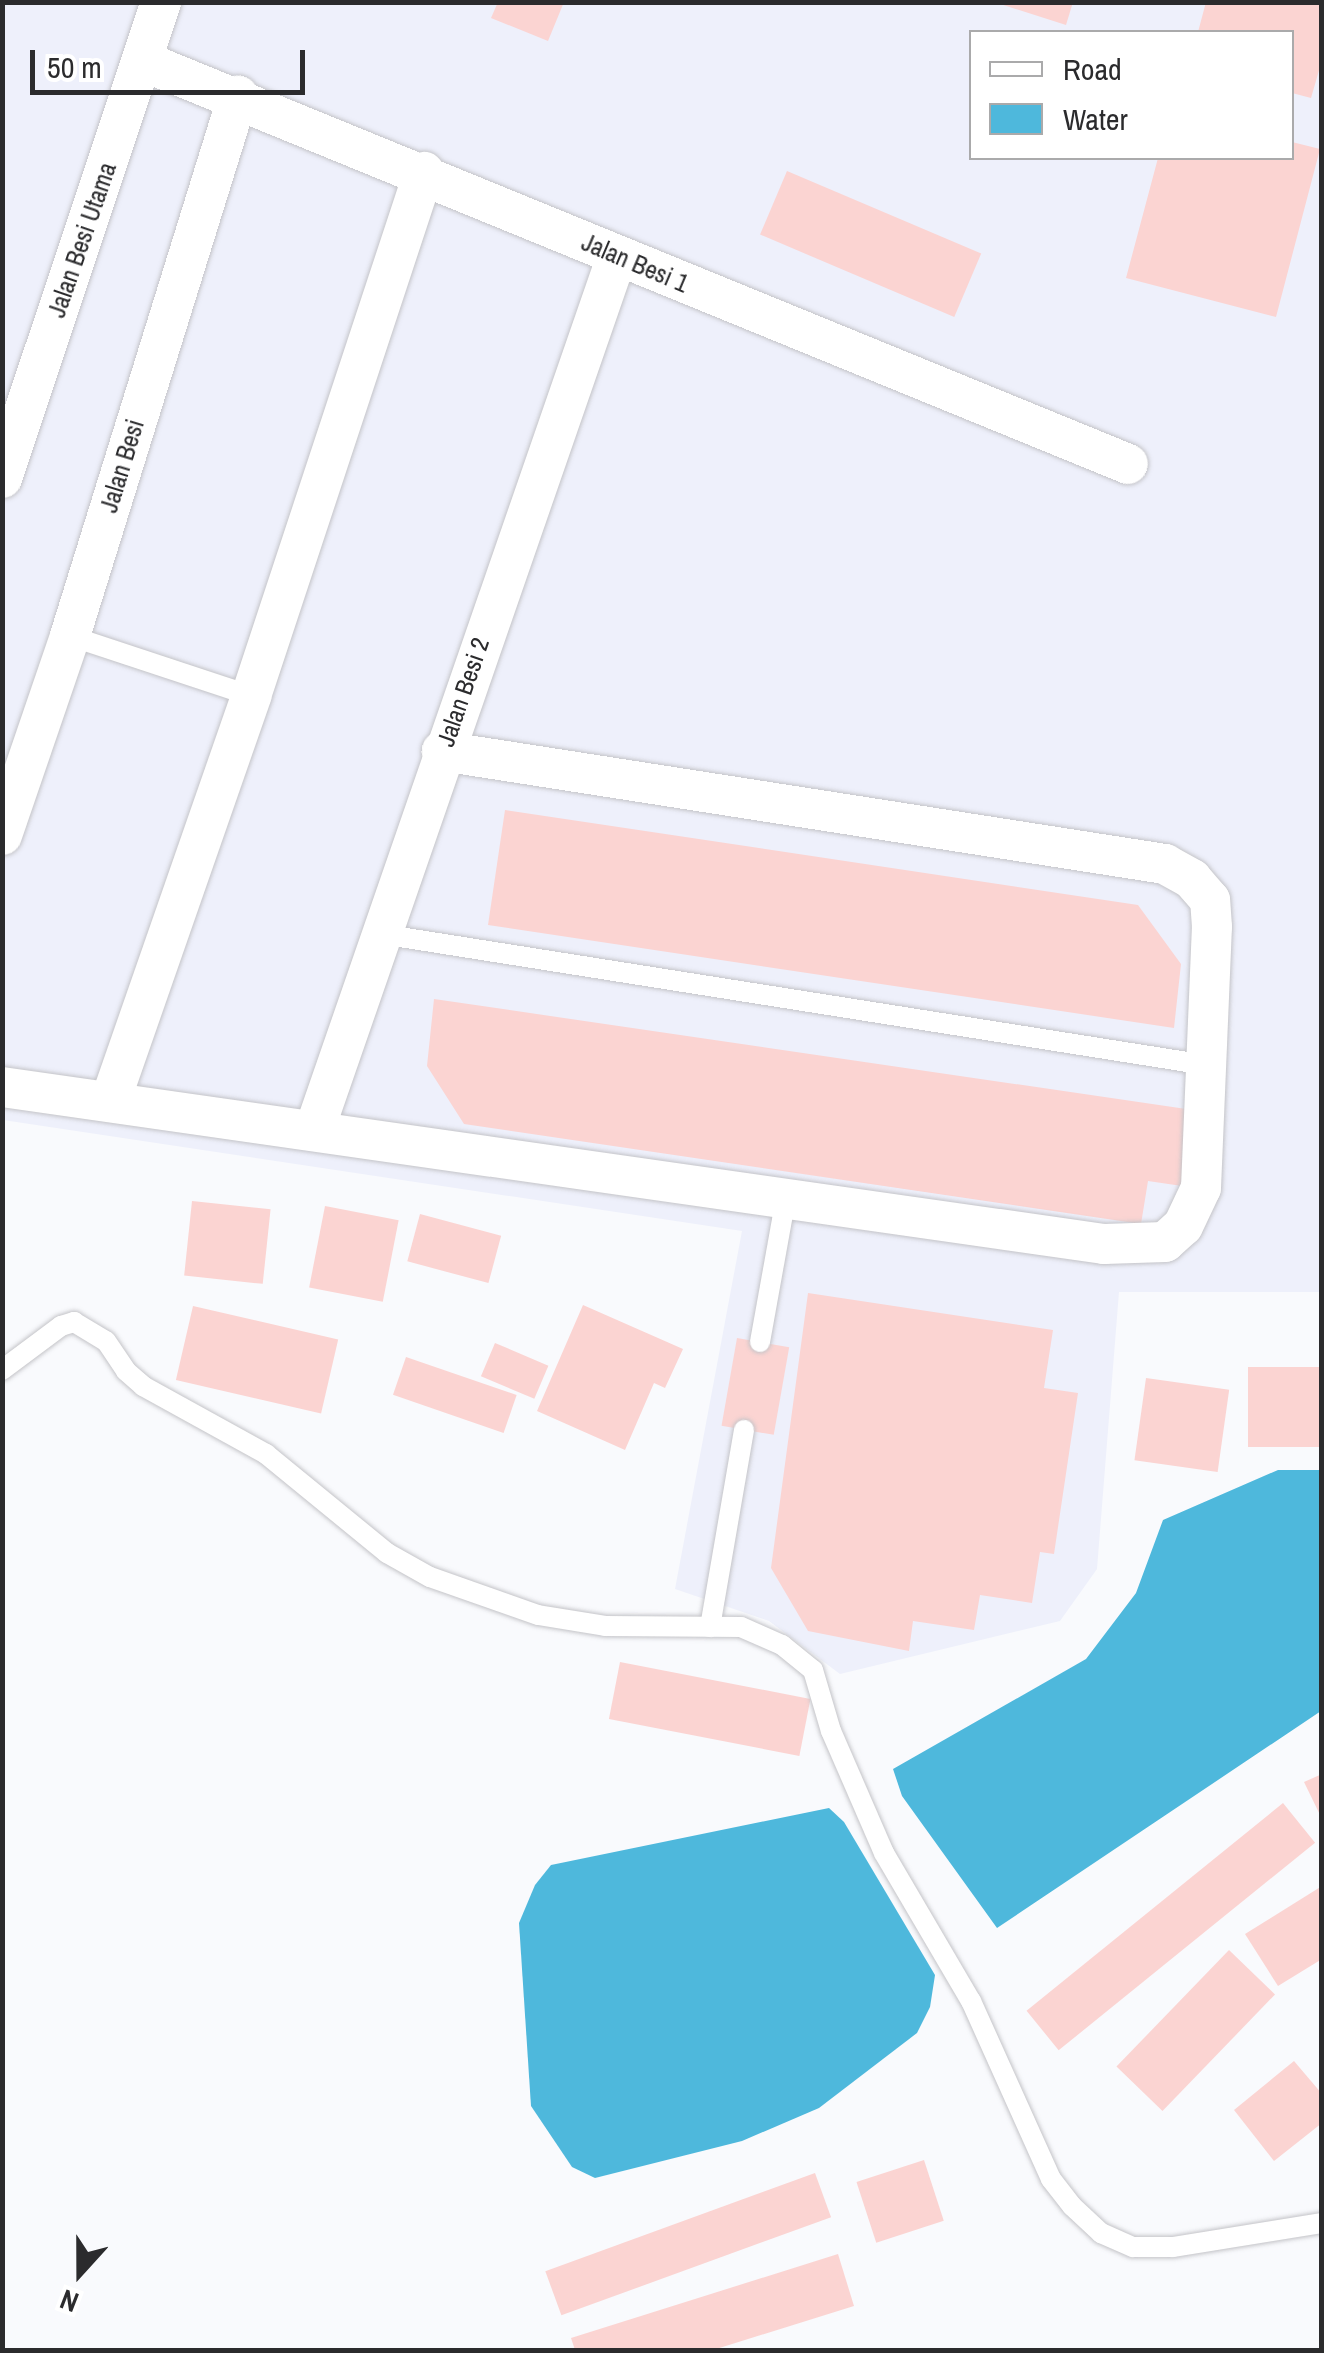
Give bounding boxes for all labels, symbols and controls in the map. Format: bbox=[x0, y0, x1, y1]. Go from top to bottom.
scale bar bbox=[35, 30, 310, 92]
legend bbox=[969, 30, 1294, 160]
text: 50 m bbox=[47, 47, 102, 87]
text: Road bbox=[1063, 49, 1122, 89]
text: Water bbox=[1063, 99, 1128, 139]
street label: Jalan Besi Utama bbox=[41, 159, 123, 321]
street label: Jalan Besi 1 bbox=[577, 227, 693, 299]
street label: Jalan Besi bbox=[94, 416, 150, 516]
street label: Jalan Besi 2 bbox=[430, 634, 496, 750]
north arrow bbox=[30, 2223, 130, 2323]
text: N bbox=[55, 2280, 84, 2322]

